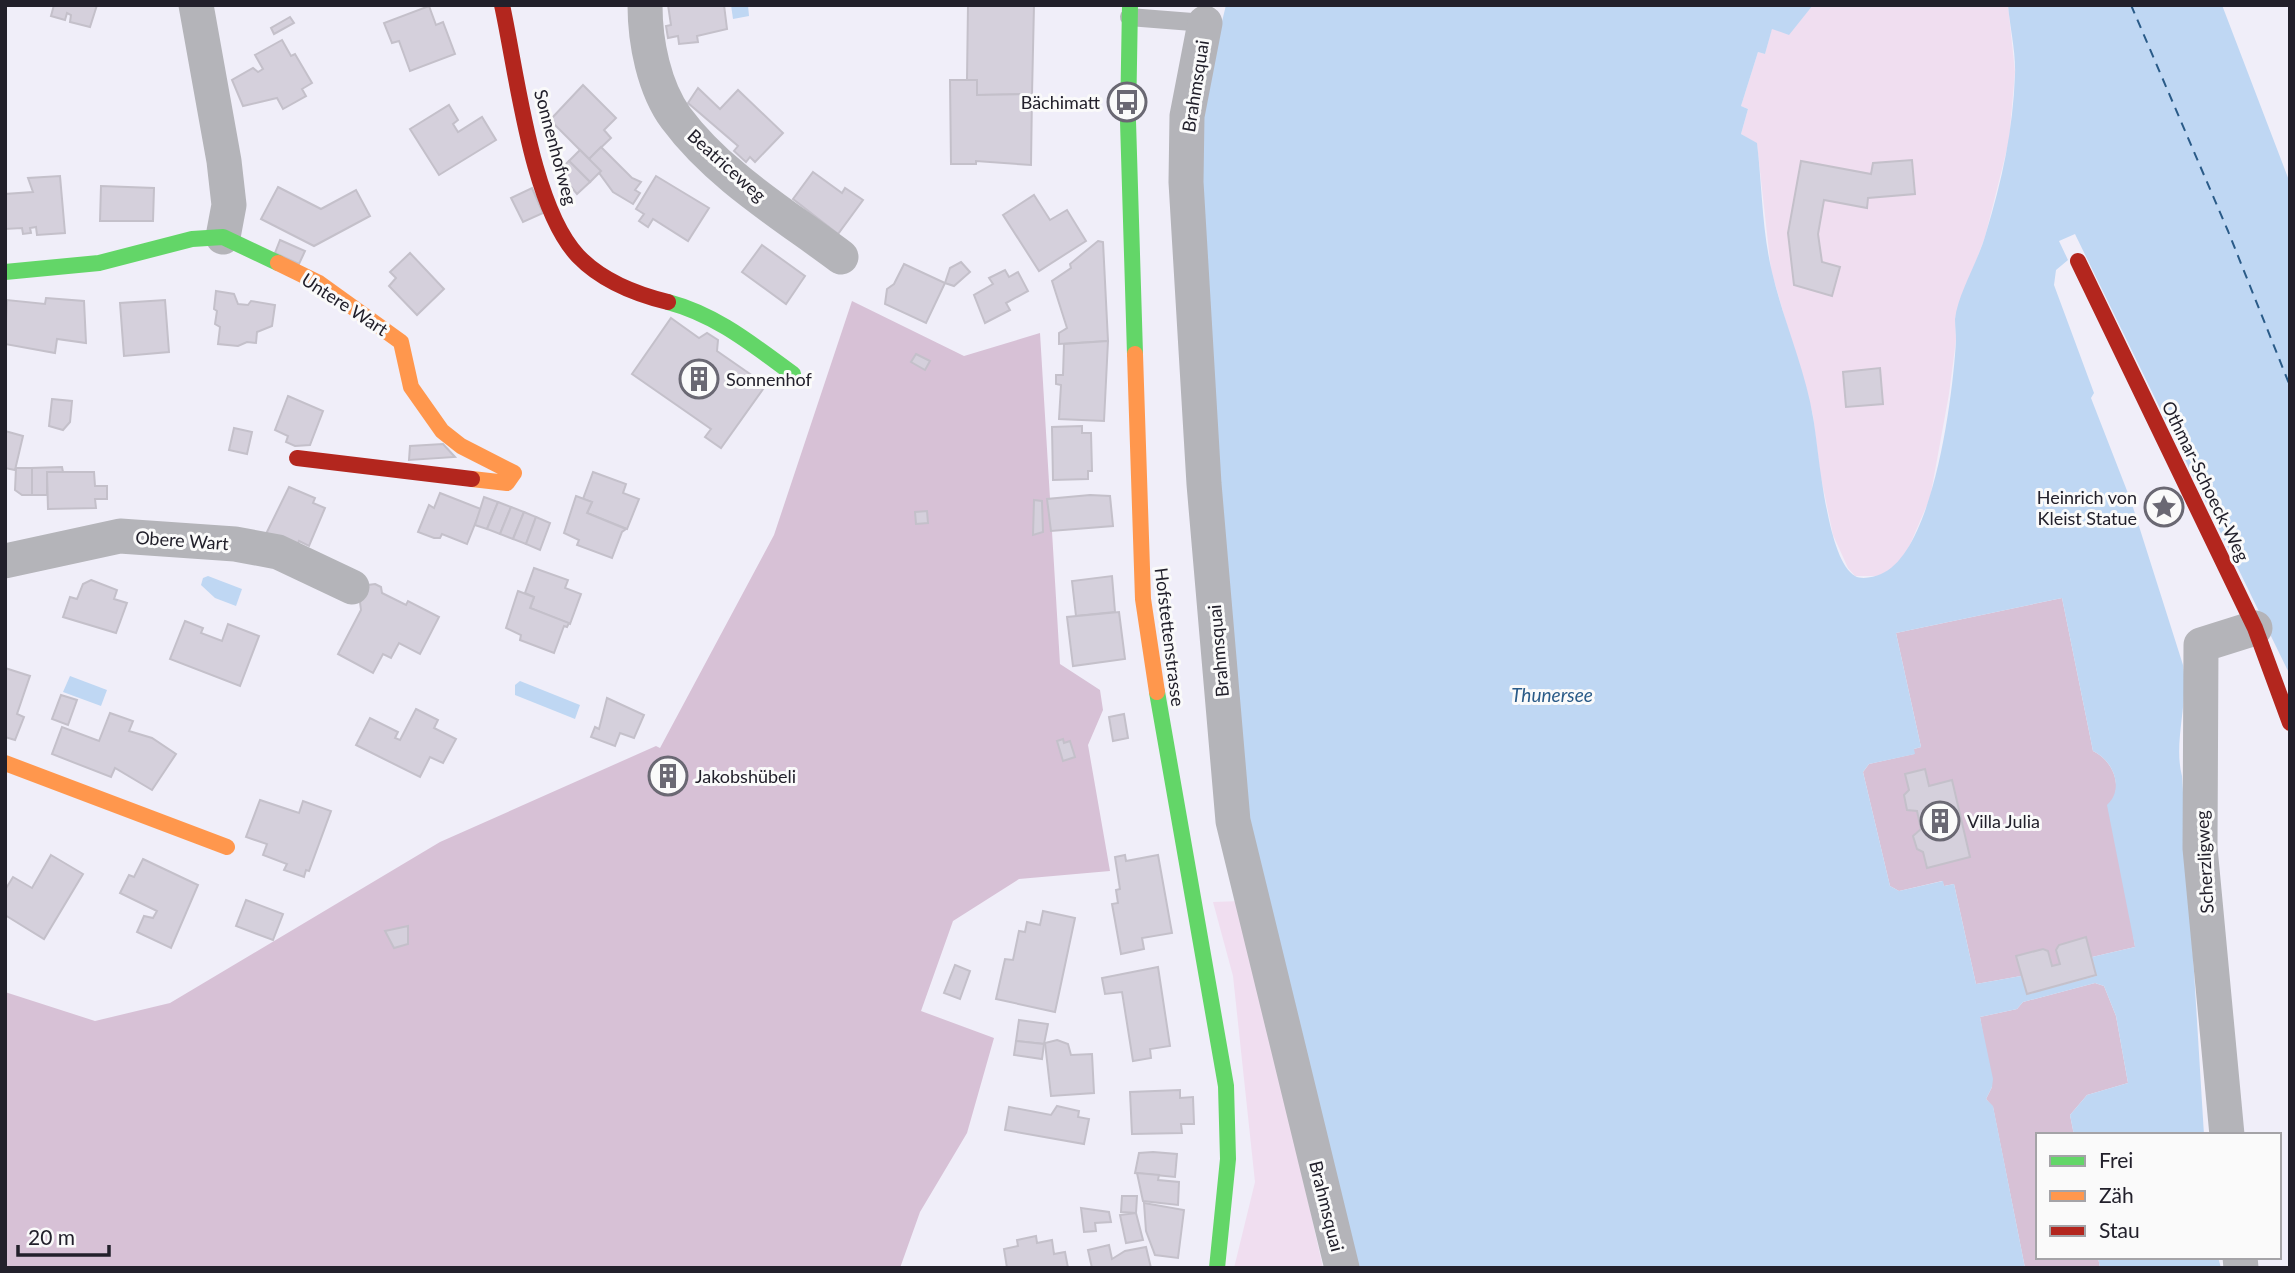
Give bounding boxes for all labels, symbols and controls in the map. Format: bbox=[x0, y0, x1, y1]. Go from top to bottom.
street label: Brahmsquai bbox=[1177, 38, 1213, 134]
bus stop icon: Bächimatt bbox=[1106, 81, 1148, 123]
street label: Sonnenhofweg bbox=[530, 87, 582, 207]
place label: Bächimatt bbox=[1021, 91, 1101, 113]
street label: Beatriceweg bbox=[683, 124, 771, 206]
street label: Untere Wart bbox=[298, 268, 393, 340]
building icon: Sonnenhof bbox=[678, 358, 720, 400]
place label: Sonnenhof bbox=[726, 368, 813, 390]
street label: Othmar-Schoeck-Weg bbox=[2158, 397, 2254, 565]
place label: Heinrich von Kleist Statue bbox=[2037, 486, 2137, 529]
place icon: Heinrich von Kleist Statue bbox=[2143, 486, 2185, 528]
street label: Obere Wart bbox=[135, 526, 230, 554]
street label: Hofstettenstrasse bbox=[1151, 566, 1189, 708]
street label: Brahmsquai bbox=[1203, 604, 1233, 698]
water label: Thunersee bbox=[1511, 683, 1593, 706]
building icon: Jakobshübeli bbox=[647, 755, 689, 797]
place label: Jakobshübeli bbox=[695, 765, 796, 787]
building icon: Villa Julia bbox=[1919, 800, 1961, 842]
place label: Villa Julia bbox=[1967, 810, 2040, 832]
street label: Scherzligweg bbox=[2190, 810, 2218, 914]
legend bbox=[2036, 1133, 2281, 1259]
text: Frei bbox=[2099, 1147, 2133, 1172]
street label: Brahmsquai bbox=[1305, 1158, 1349, 1254]
text: Zäh bbox=[2099, 1182, 2134, 1207]
scale bar bbox=[18, 1214, 108, 1258]
text: Stau bbox=[2099, 1217, 2140, 1242]
text: 20 m bbox=[28, 1224, 75, 1249]

